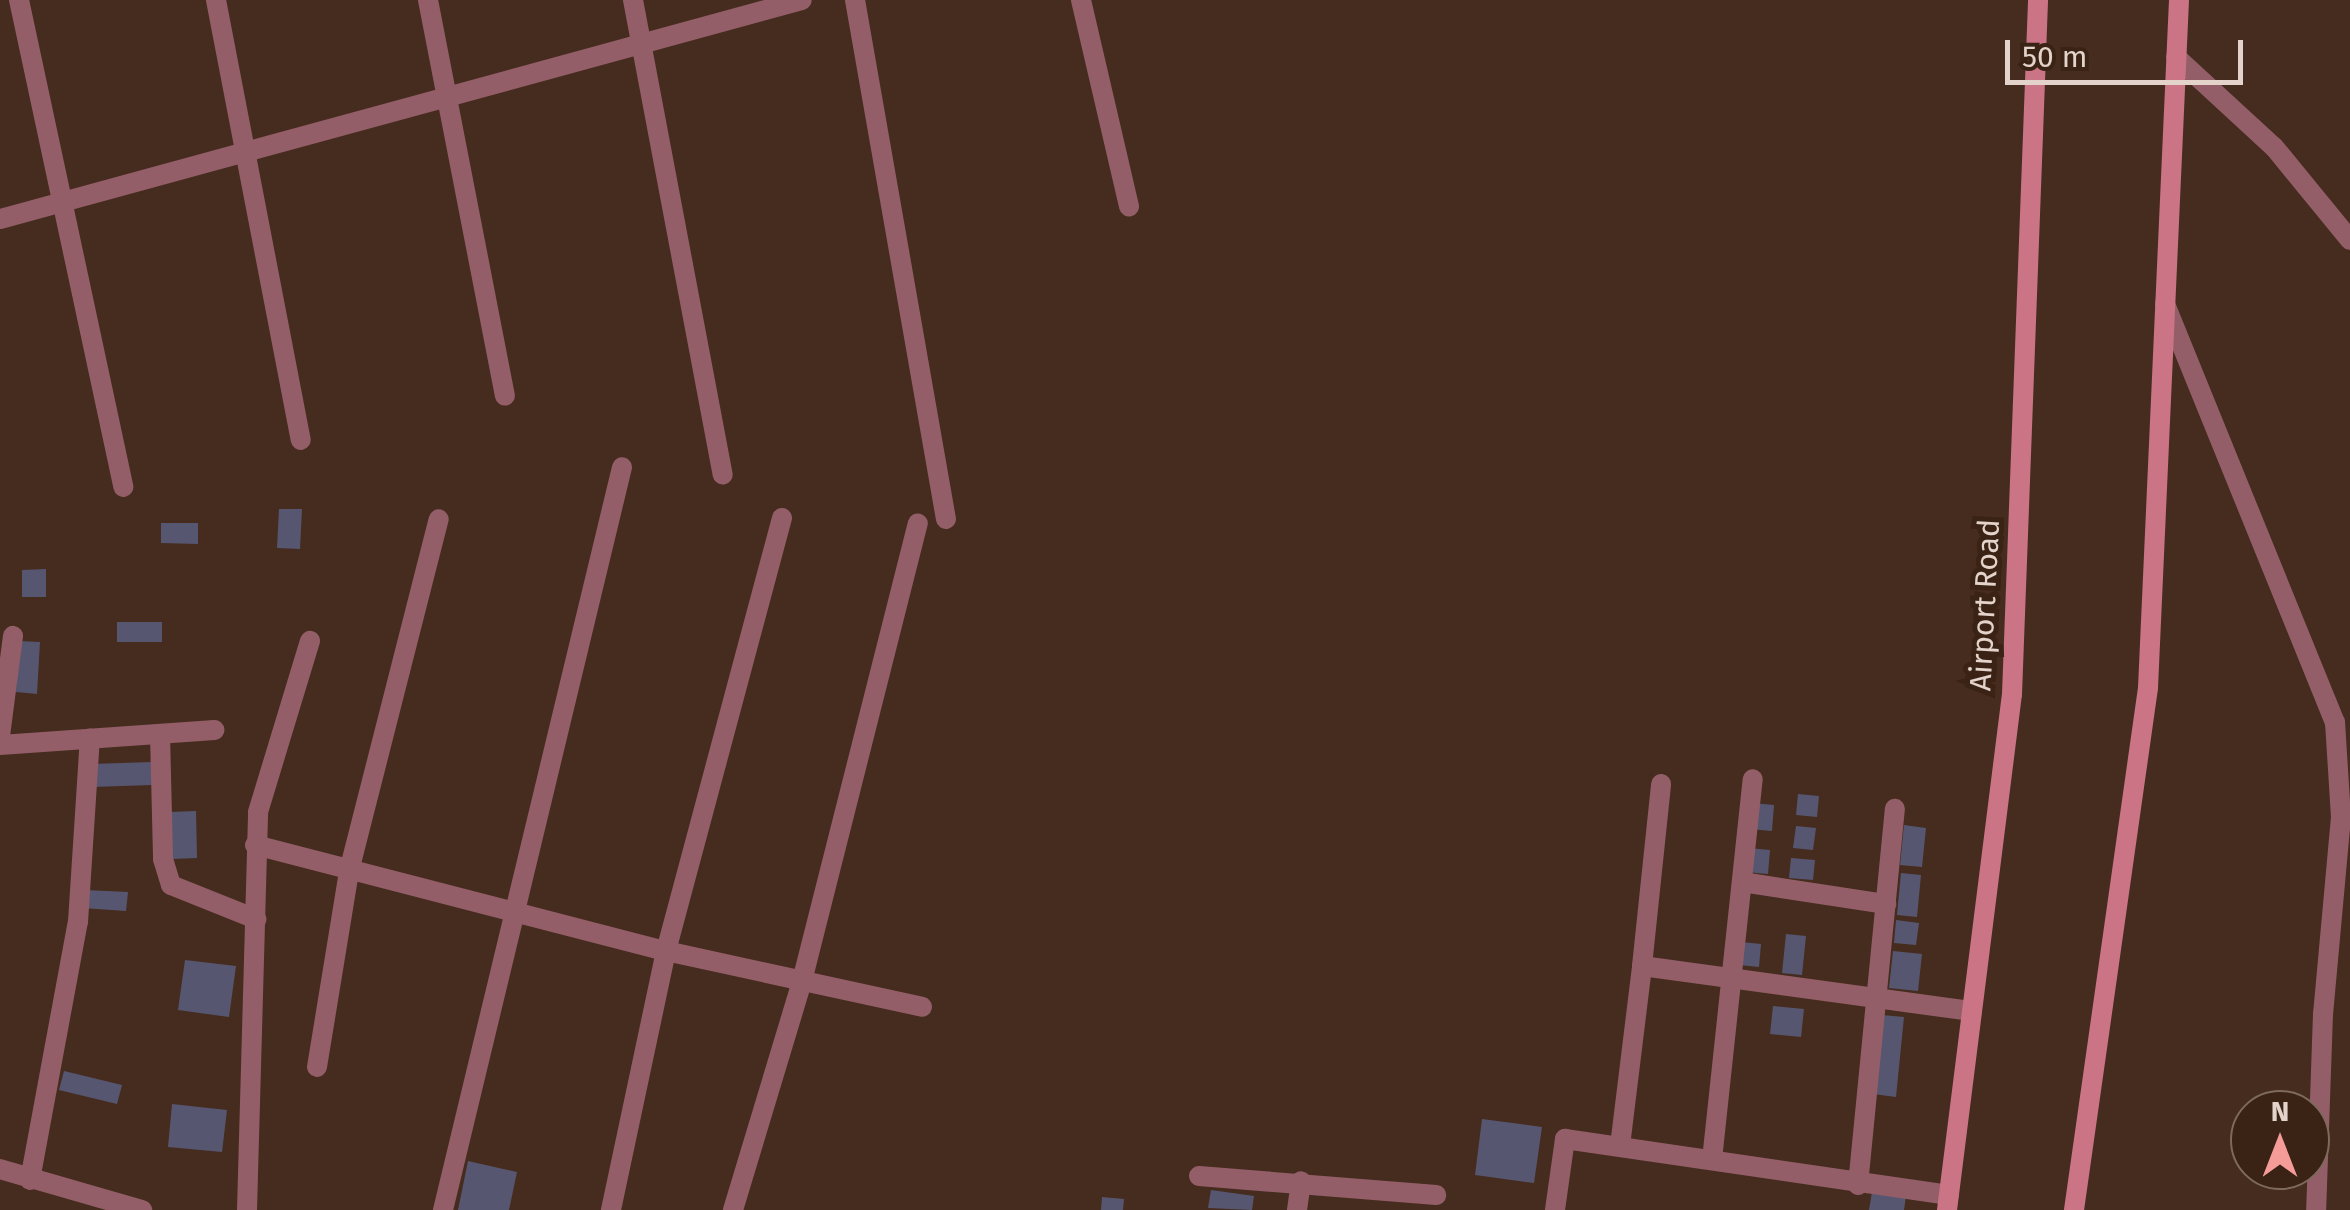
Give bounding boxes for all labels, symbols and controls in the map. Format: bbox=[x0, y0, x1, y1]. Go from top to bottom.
scale bar bbox=[2010, 20, 2248, 82]
text: 50 m bbox=[2022, 39, 2087, 75]
street label: Airport Road bbox=[1963, 518, 2007, 692]
north arrow bbox=[2230, 1090, 2330, 1190]
text: N bbox=[2271, 1095, 2289, 1128]

